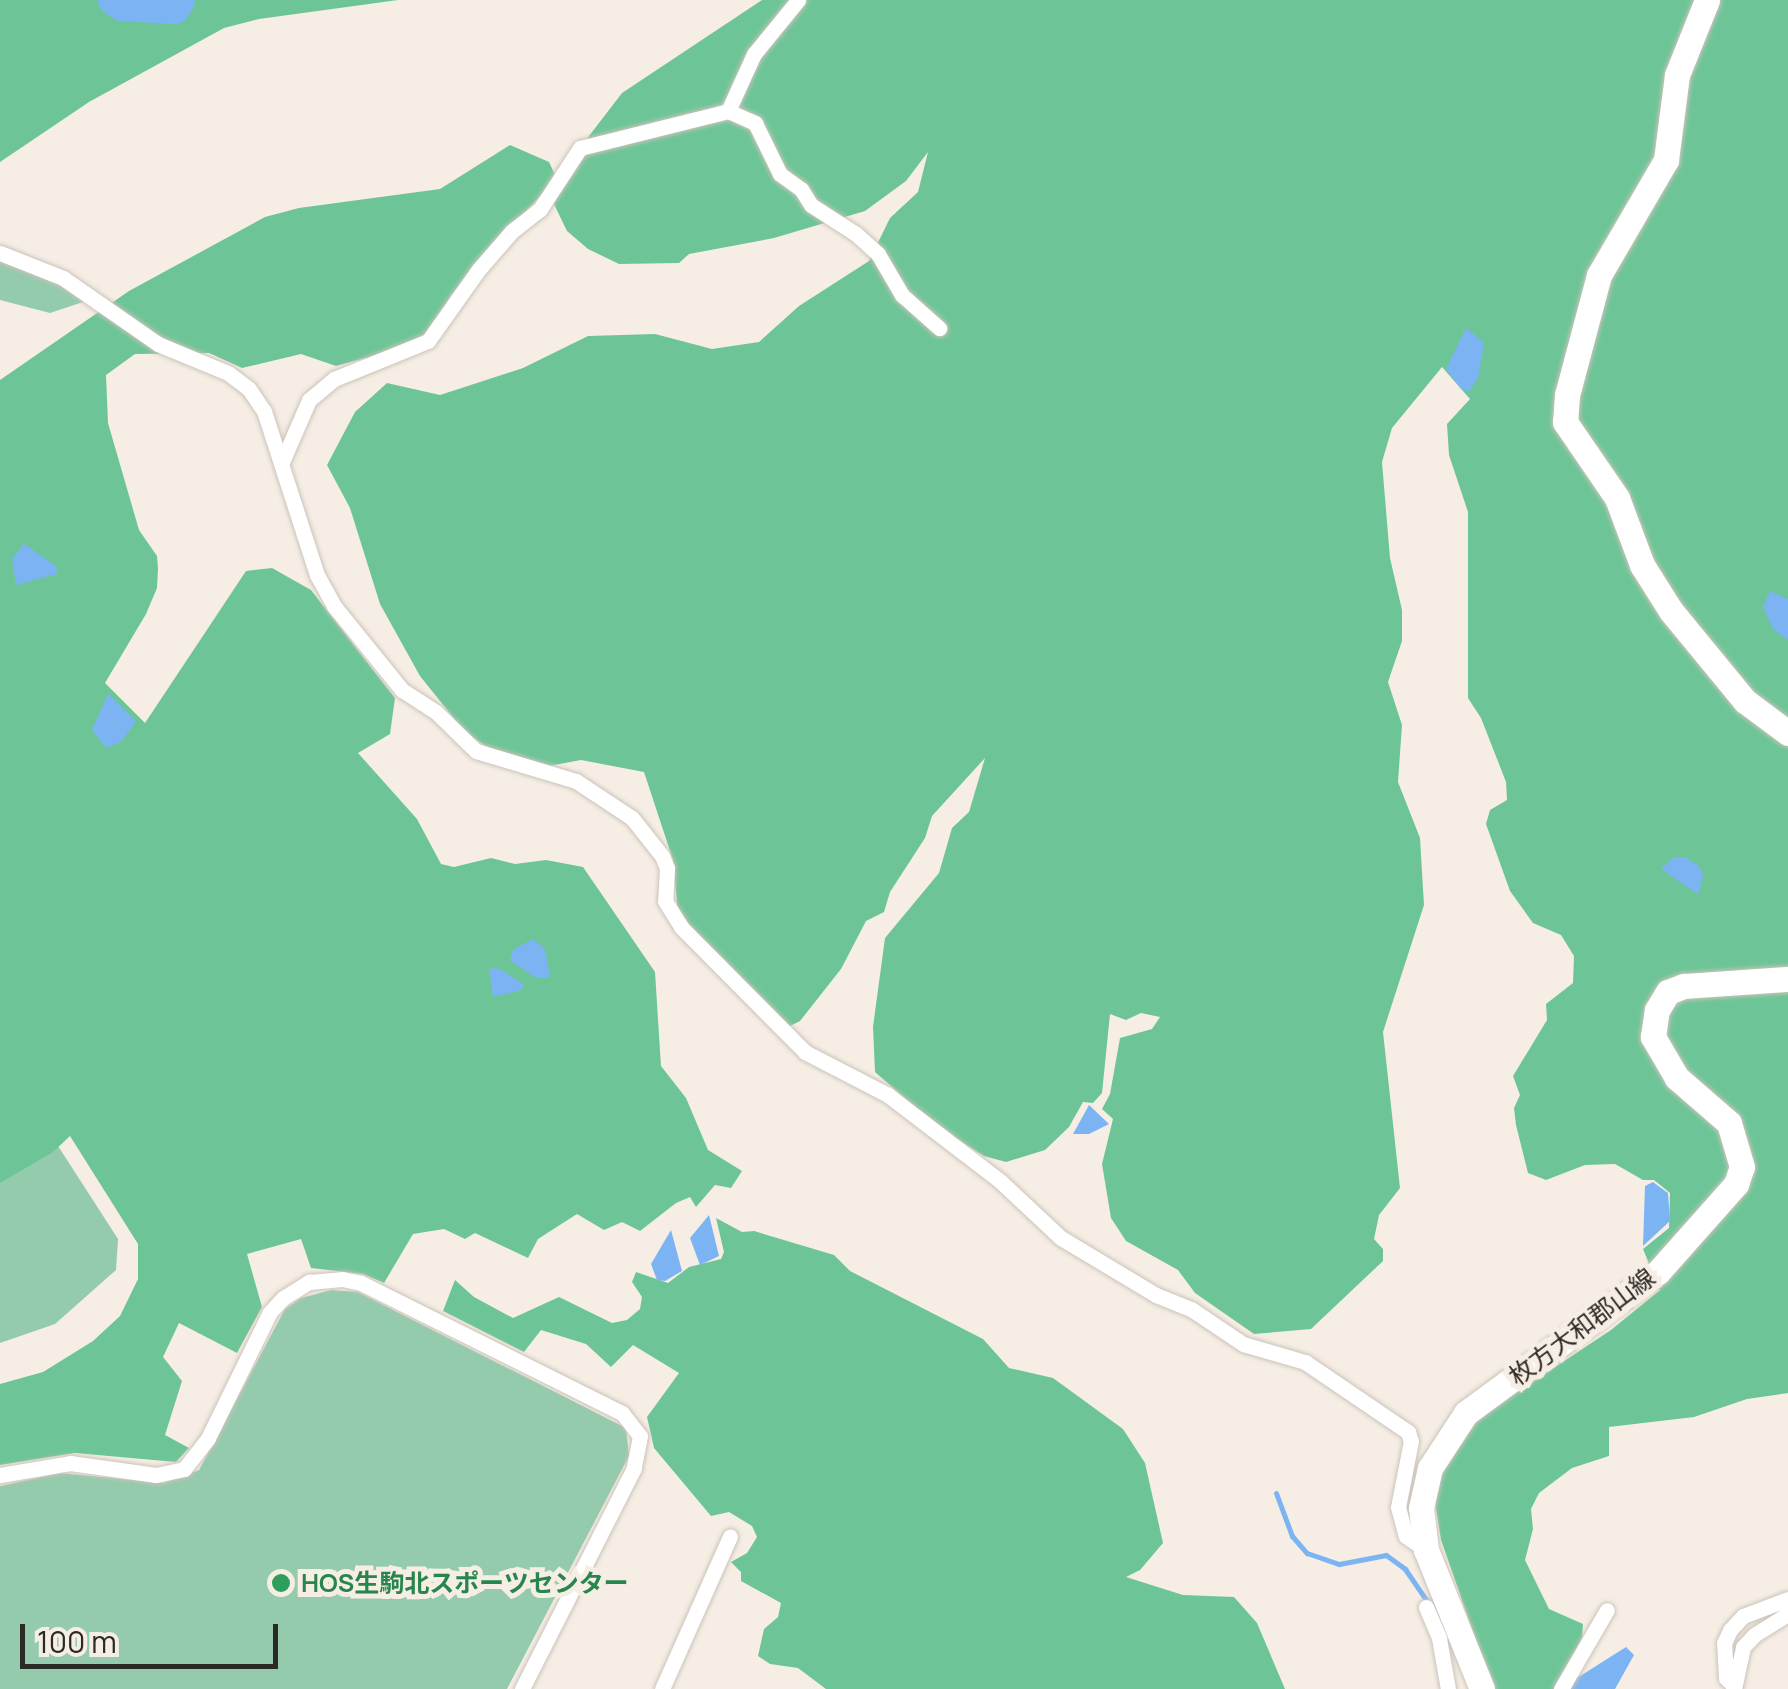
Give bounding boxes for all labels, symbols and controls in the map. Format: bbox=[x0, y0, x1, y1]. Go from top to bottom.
street label: 枚方大和郡山線 bbox=[1503, 1262, 1661, 1392]
place label: HOS生駒北スポーツセンター bbox=[301, 1568, 629, 1598]
marker: HOS生駒北スポーツセンター bbox=[270, 1572, 292, 1594]
scale bar bbox=[25, 1604, 282, 1666]
text: 100 m bbox=[37, 1621, 117, 1662]

